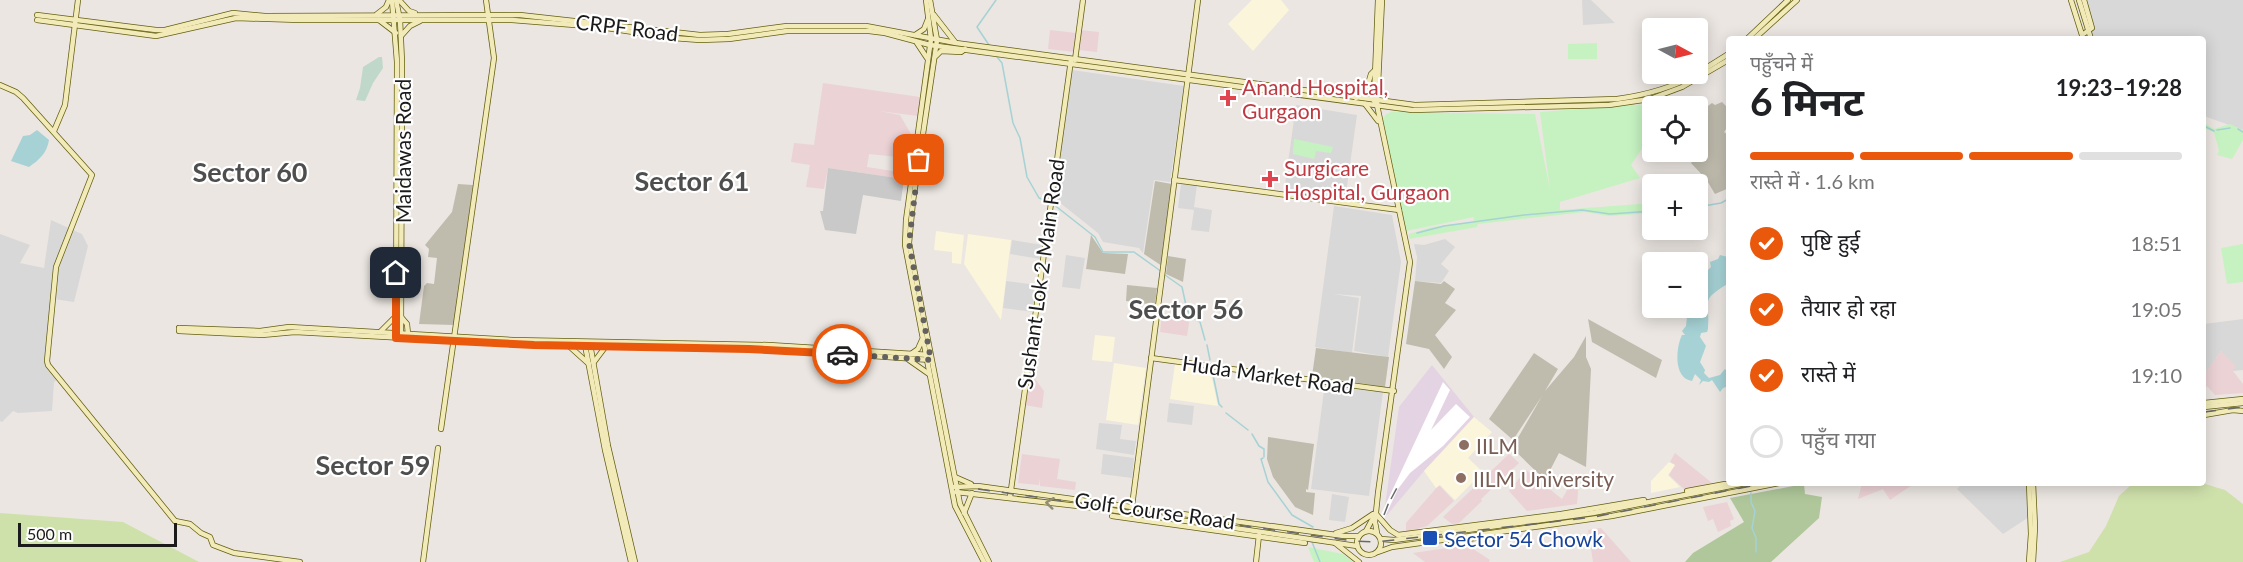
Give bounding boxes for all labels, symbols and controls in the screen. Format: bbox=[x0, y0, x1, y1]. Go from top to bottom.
street label: CRPF Road bbox=[574, 8, 680, 46]
north arrow bbox=[1642, 18, 1708, 84]
map controls bbox=[1642, 18, 1708, 318]
text: पहुँचने में bbox=[1750, 51, 1813, 75]
place label: Anand Hospital, Gurgaon bbox=[1242, 74, 1388, 123]
text: 19:23–19:28 bbox=[2056, 74, 2182, 101]
text: 6 मिनट bbox=[1750, 78, 1864, 124]
street label: Maidawas Road bbox=[390, 79, 415, 223]
marker: Anand Hospital, Gurgaon bbox=[1219, 89, 1237, 107]
button: locate bbox=[1642, 96, 1708, 162]
pin bbox=[893, 134, 944, 185]
icon: bag bbox=[902, 143, 935, 176]
district label: Sector 60 bbox=[192, 155, 308, 188]
place label: Surgicare Hospital, Gurgaon bbox=[1284, 155, 1450, 204]
street label: Sushant Lok 2 Main Road bbox=[1011, 157, 1069, 391]
district label: Sector 61 bbox=[634, 164, 750, 197]
text: रास्ते में · 1.6 km bbox=[1750, 169, 1875, 193]
marker: Surgicare Hospital, Gurgaon bbox=[1261, 170, 1279, 188]
button: + bbox=[1642, 174, 1708, 240]
icon: check bbox=[1750, 227, 1783, 260]
text: पुष्टि हुई bbox=[1801, 228, 1860, 255]
text: 18:51 bbox=[2131, 231, 2182, 255]
pin bbox=[370, 247, 421, 298]
button: − bbox=[1642, 252, 1708, 318]
icon: home bbox=[379, 256, 412, 289]
district label: Sector 56 bbox=[1128, 292, 1244, 325]
icon: check bbox=[1750, 293, 1783, 326]
text: तैयार हो रहा bbox=[1801, 294, 1896, 321]
text: 19:05 bbox=[2131, 297, 2182, 321]
courier bbox=[812, 324, 872, 384]
icon: car bbox=[826, 338, 859, 371]
street label: Huda Market Road bbox=[1181, 350, 1355, 398]
icon: check bbox=[1750, 359, 1783, 392]
text: रास्ते में bbox=[1801, 360, 1856, 387]
text: 19:10 bbox=[2131, 363, 2182, 387]
text: पहुँच गया bbox=[1801, 426, 1876, 453]
place label: IILM bbox=[1476, 433, 1518, 458]
marker: IILM bbox=[1457, 438, 1471, 452]
district label: Sector 59 bbox=[315, 448, 431, 481]
place label: IILM University bbox=[1473, 466, 1614, 491]
marker: IILM University bbox=[1454, 471, 1468, 485]
street label: Golf Course Road bbox=[1073, 486, 1237, 534]
one-way arrow bbox=[1045, 497, 1055, 509]
scale bar bbox=[18, 520, 177, 548]
text: 500 m bbox=[27, 524, 72, 543]
place label: Sector 54 Chowk bbox=[1444, 526, 1603, 551]
marker: Sector 54 Chowk bbox=[1421, 529, 1439, 547]

